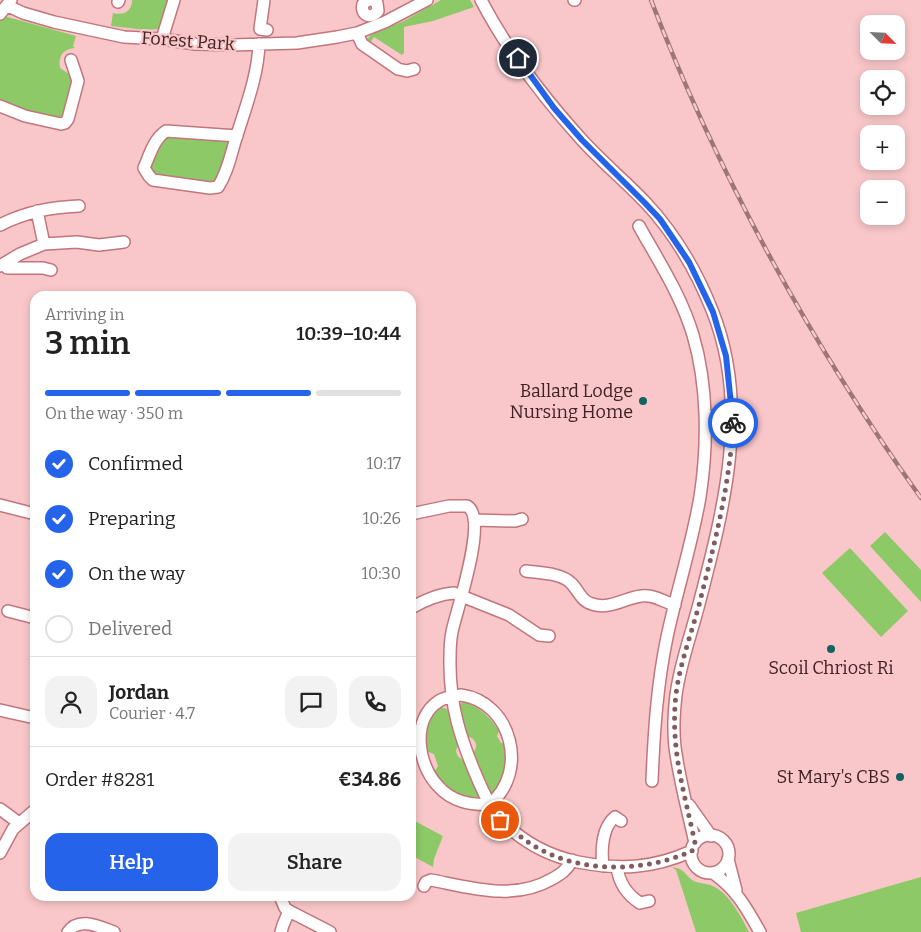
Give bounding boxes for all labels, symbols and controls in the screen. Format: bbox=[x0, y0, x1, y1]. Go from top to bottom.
north arrow bbox=[860, 15, 905, 60]
map controls bbox=[860, 15, 905, 225]
street label: Forest Park bbox=[140, 27, 236, 55]
pin bbox=[497, 37, 539, 79]
icon: home bbox=[504, 44, 532, 72]
button: locate bbox=[860, 70, 905, 115]
button: + bbox=[860, 125, 905, 170]
button: − bbox=[860, 180, 905, 225]
text: Arriving in bbox=[45, 305, 124, 324]
text: 10:39–10:44 bbox=[296, 322, 401, 345]
text: 3 min bbox=[45, 324, 130, 362]
place label: Ballard Lodge Nursing Home bbox=[509, 380, 633, 423]
marker: Ballard Lodge Nursing Home bbox=[637, 395, 649, 407]
courier bbox=[708, 398, 758, 448]
text: On the way · 350 m bbox=[45, 404, 183, 423]
icon: bike bbox=[719, 409, 747, 437]
icon: check bbox=[45, 450, 73, 478]
text: Confirmed bbox=[88, 452, 183, 475]
text: 10:17 bbox=[367, 454, 401, 473]
icon: check bbox=[45, 505, 73, 533]
text: Preparing bbox=[88, 507, 176, 530]
text: 10:26 bbox=[363, 509, 401, 528]
icon: check bbox=[45, 560, 73, 588]
text: On the way bbox=[88, 562, 185, 585]
text: 10:30 bbox=[361, 564, 401, 583]
text: Delivered bbox=[88, 617, 172, 640]
marker: Scoil Chriost Ri bbox=[825, 643, 837, 655]
place label: Scoil Chriost Ri bbox=[768, 657, 894, 679]
button: person bbox=[45, 676, 97, 728]
button: chat bbox=[285, 676, 337, 728]
button: phone bbox=[349, 676, 401, 728]
text: Jordan bbox=[109, 681, 169, 704]
text: Courier · 4.7 bbox=[109, 704, 195, 723]
place label: St Mary's CBS bbox=[776, 766, 890, 788]
text: Order #8281 bbox=[45, 768, 154, 791]
text: €34.86 bbox=[338, 768, 401, 791]
marker: St Mary's CBS bbox=[894, 771, 906, 783]
pin bbox=[479, 799, 521, 841]
icon: bag bbox=[486, 806, 514, 834]
button: Help bbox=[45, 833, 218, 891]
button: Share bbox=[228, 833, 401, 891]

